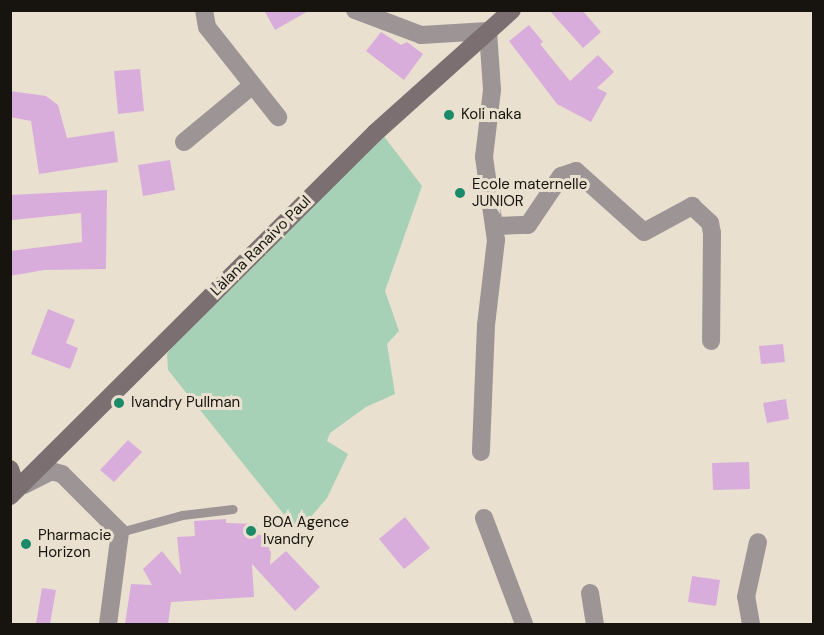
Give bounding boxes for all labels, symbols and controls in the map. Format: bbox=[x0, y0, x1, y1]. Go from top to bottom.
place label: Koli naka bbox=[461, 106, 522, 124]
marker: Koli naka bbox=[442, 108, 456, 122]
place label: Ecole maternelle JUNIOR bbox=[472, 175, 587, 210]
marker: Ecole maternelle JUNIOR bbox=[453, 186, 467, 200]
street label: Làlana Ranaivo Paul bbox=[207, 192, 315, 300]
place label: Ivandry Pullman bbox=[131, 394, 240, 412]
marker: Ivandry Pullman bbox=[112, 396, 126, 410]
place label: BOA Agence Ivandry bbox=[263, 513, 349, 548]
marker: BOA Agence Ivandry bbox=[244, 524, 258, 538]
place label: Pharmacie Horizon bbox=[38, 526, 111, 561]
marker: Pharmacie Horizon bbox=[19, 537, 33, 551]

